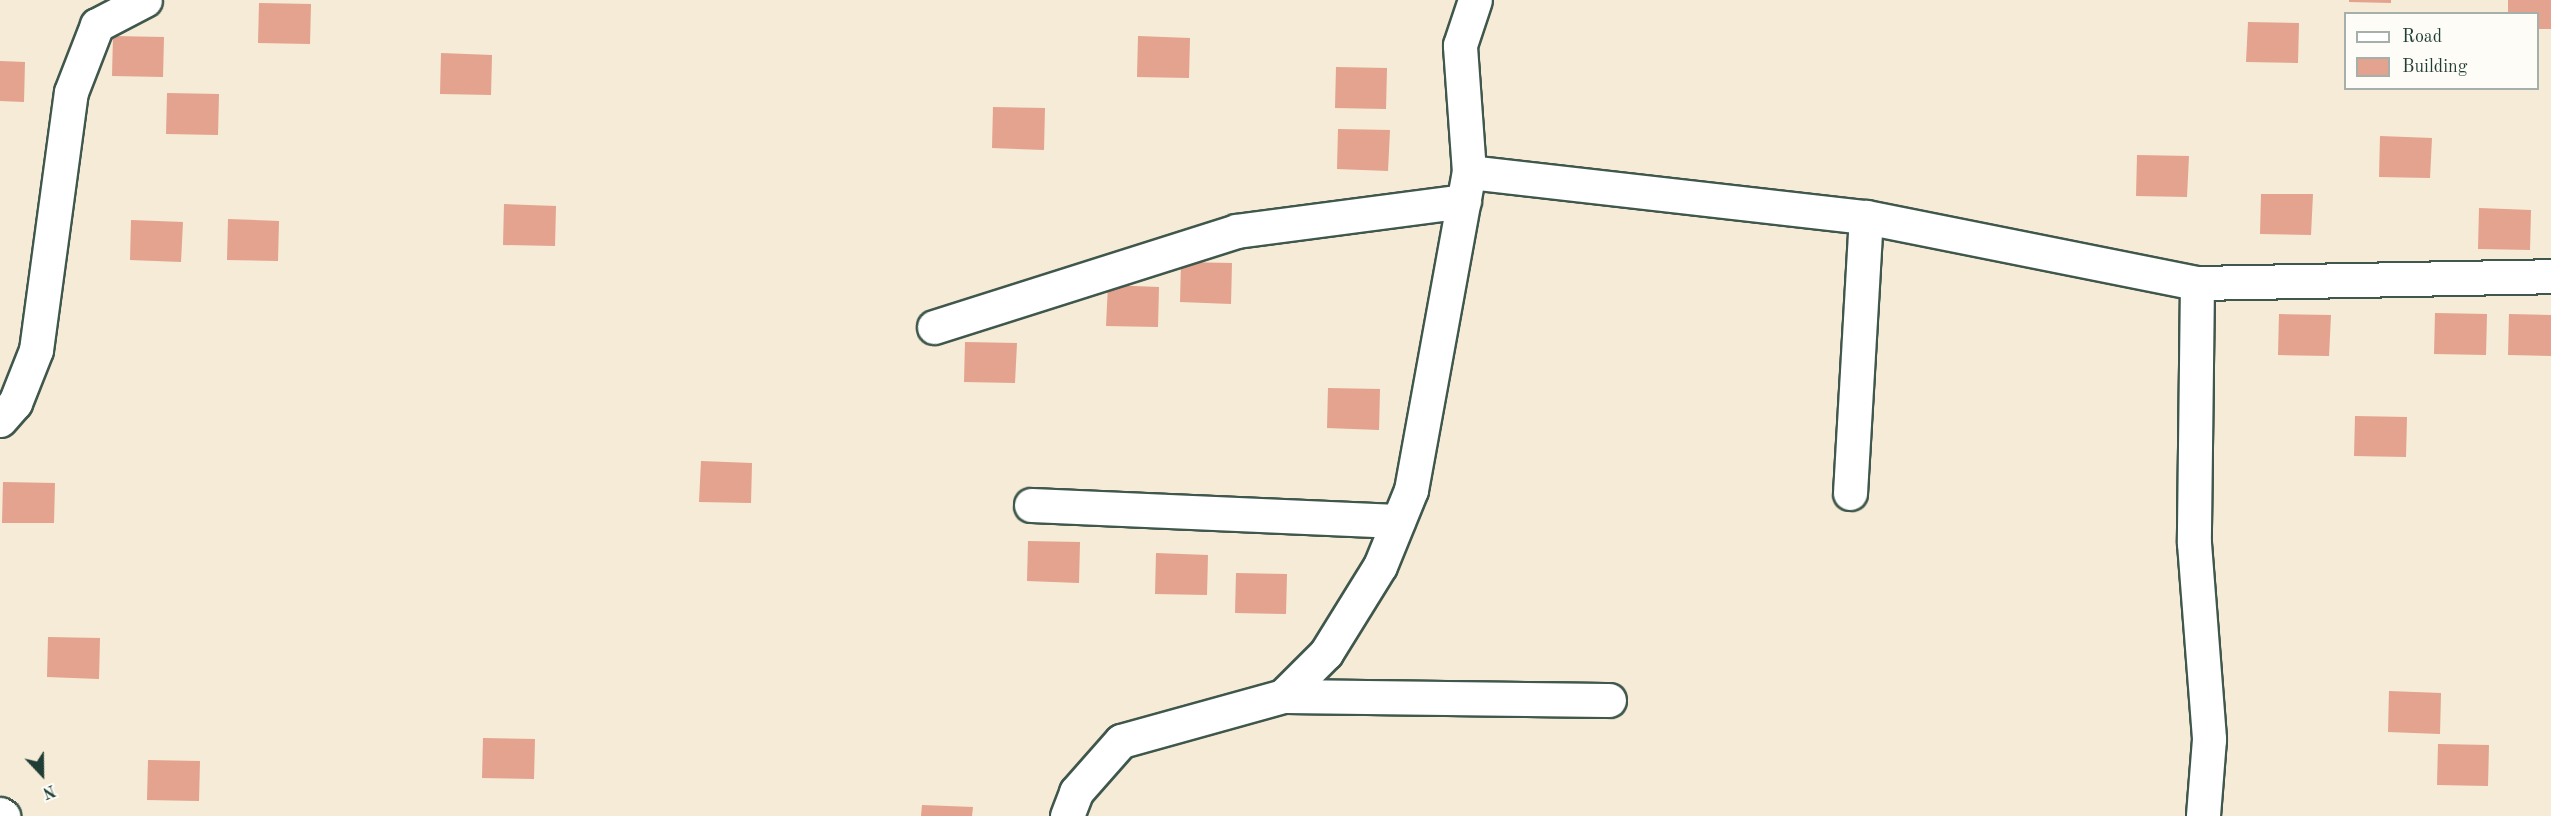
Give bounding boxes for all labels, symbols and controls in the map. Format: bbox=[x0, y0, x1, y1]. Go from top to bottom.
legend bbox=[2344, 12, 2539, 90]
text: Road bbox=[2402, 28, 2442, 46]
text: Building bbox=[2402, 58, 2467, 76]
north arrow bbox=[12, 744, 72, 804]
text: N bbox=[40, 781, 57, 800]

